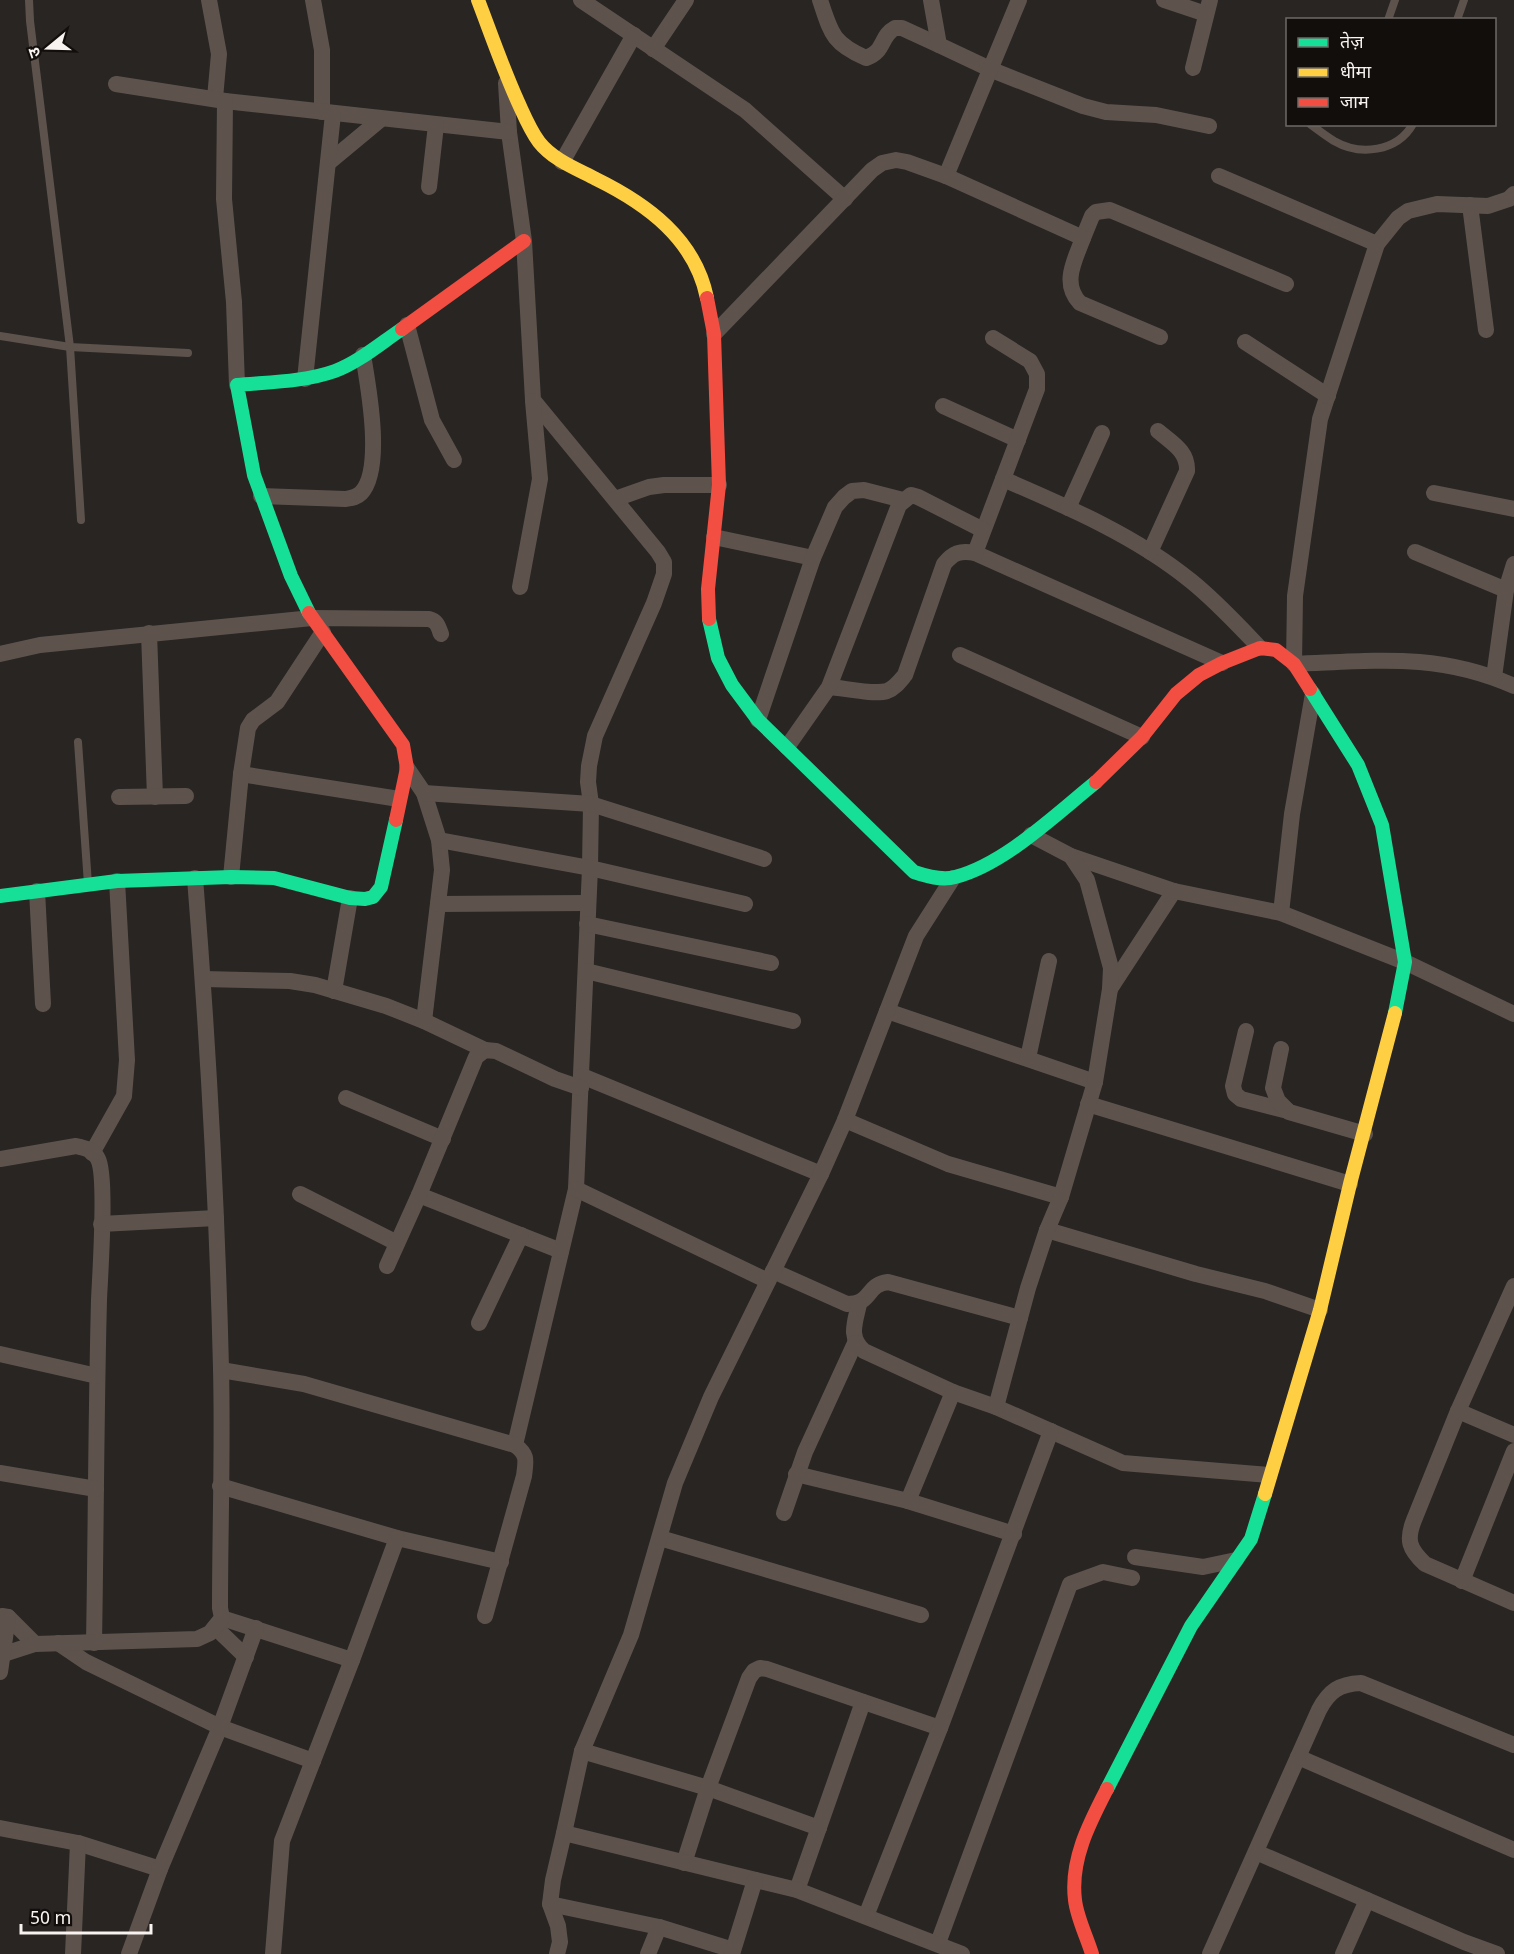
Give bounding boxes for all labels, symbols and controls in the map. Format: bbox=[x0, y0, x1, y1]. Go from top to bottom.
north arrow bbox=[18, 18, 78, 78]
legend bbox=[1286, 18, 1496, 126]
text: तेज़ bbox=[1340, 31, 1364, 55]
text: उ bbox=[25, 44, 48, 60]
text: धीमा bbox=[1340, 62, 1371, 85]
text: जाम bbox=[1340, 92, 1370, 115]
scale bar bbox=[21, 1897, 152, 1935]
text: 50 m bbox=[30, 1908, 71, 1931]

